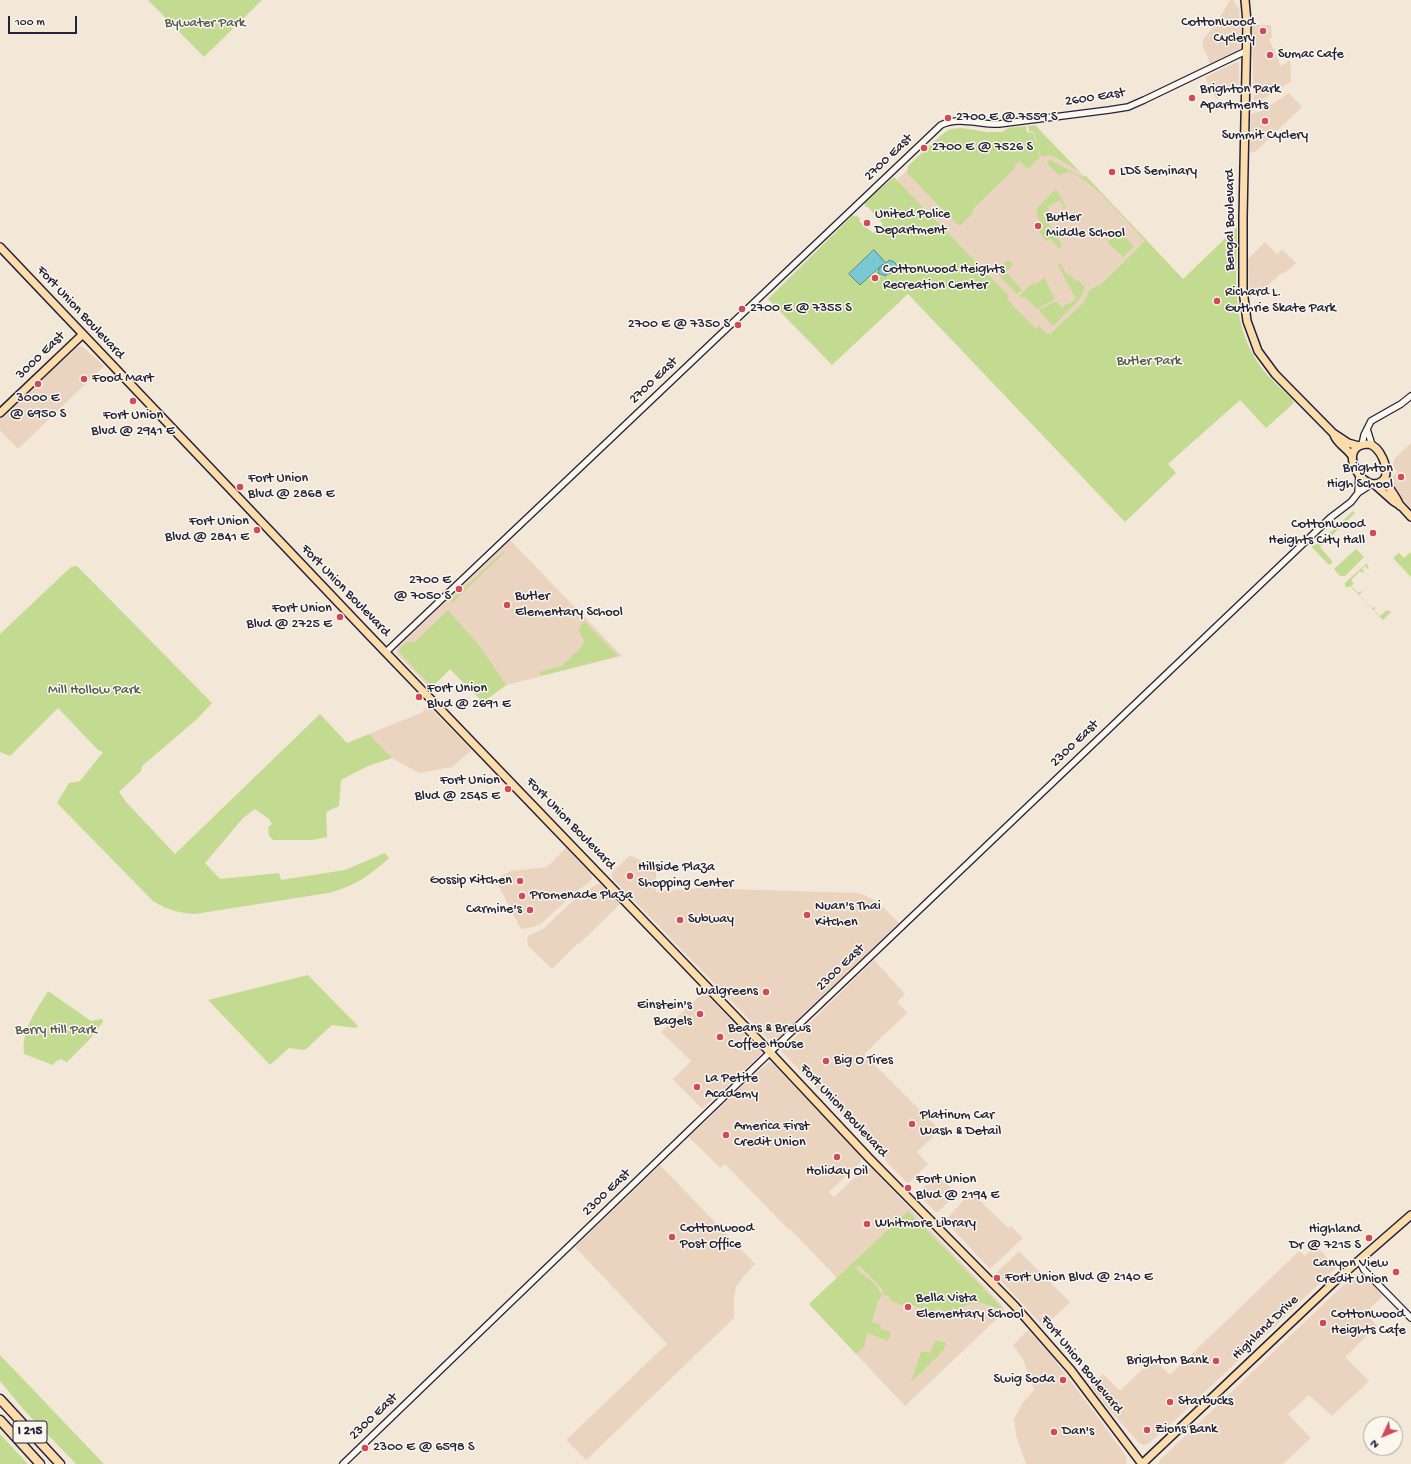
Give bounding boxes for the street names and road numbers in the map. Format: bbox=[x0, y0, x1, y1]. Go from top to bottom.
street label: 2600 East bbox=[1064, 85, 1126, 111]
street label: 2700 East bbox=[861, 131, 917, 185]
street label: Bengal Boulevard bbox=[1223, 169, 1239, 271]
street label: Fort Union Boulevard bbox=[32, 263, 128, 363]
street label: 3000 East bbox=[13, 328, 69, 384]
street label: 2700 East bbox=[626, 354, 682, 408]
street label: Fort Union Boulevard bbox=[297, 541, 393, 641]
street label: 2300 East bbox=[1047, 717, 1103, 771]
street label: Fort Union Boulevard bbox=[522, 774, 618, 874]
street label: 2300 East bbox=[813, 941, 869, 995]
street label: Fort Union Boulevard bbox=[795, 1061, 891, 1161]
street label: 2300 East bbox=[579, 1166, 635, 1220]
street label: Highland Drive bbox=[1229, 1292, 1303, 1364]
street label: Fort Union Boulevard bbox=[1036, 1312, 1126, 1418]
street label: 2300 East bbox=[346, 1390, 402, 1444]
road number: I 215 bbox=[13, 1421, 47, 1443]

